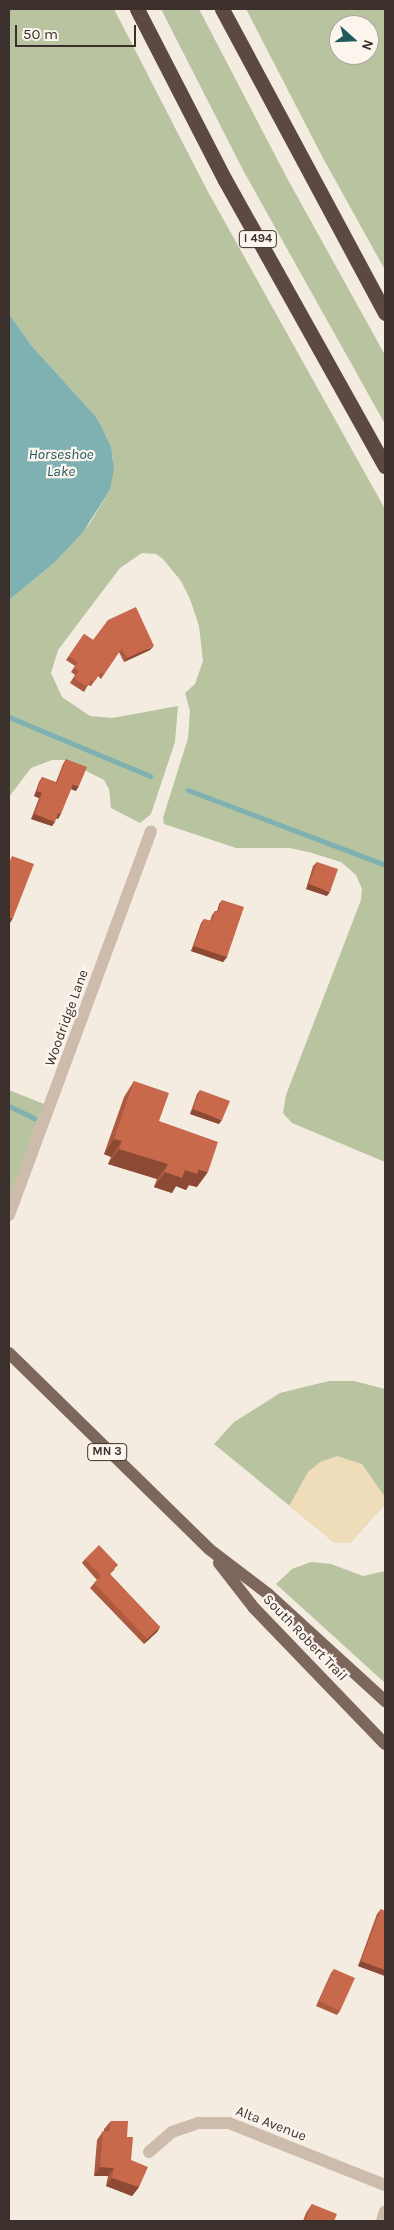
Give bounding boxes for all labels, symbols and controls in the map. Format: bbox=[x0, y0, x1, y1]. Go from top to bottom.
scale bar bbox=[18, 15, 139, 47]
north arrow bbox=[329, 15, 379, 65]
text: 50 m bbox=[23, 25, 58, 43]
text: N bbox=[358, 37, 377, 53]
road number: I 494 bbox=[238, 230, 278, 248]
water label: Horseshoe Lake bbox=[28, 445, 94, 480]
street label: Woodridge Lane bbox=[42, 967, 92, 1069]
road number: MN 3 bbox=[87, 1442, 127, 1461]
street label: South Robert Trail bbox=[259, 1591, 351, 1685]
street label: Alta Avenue bbox=[233, 2103, 309, 2145]

